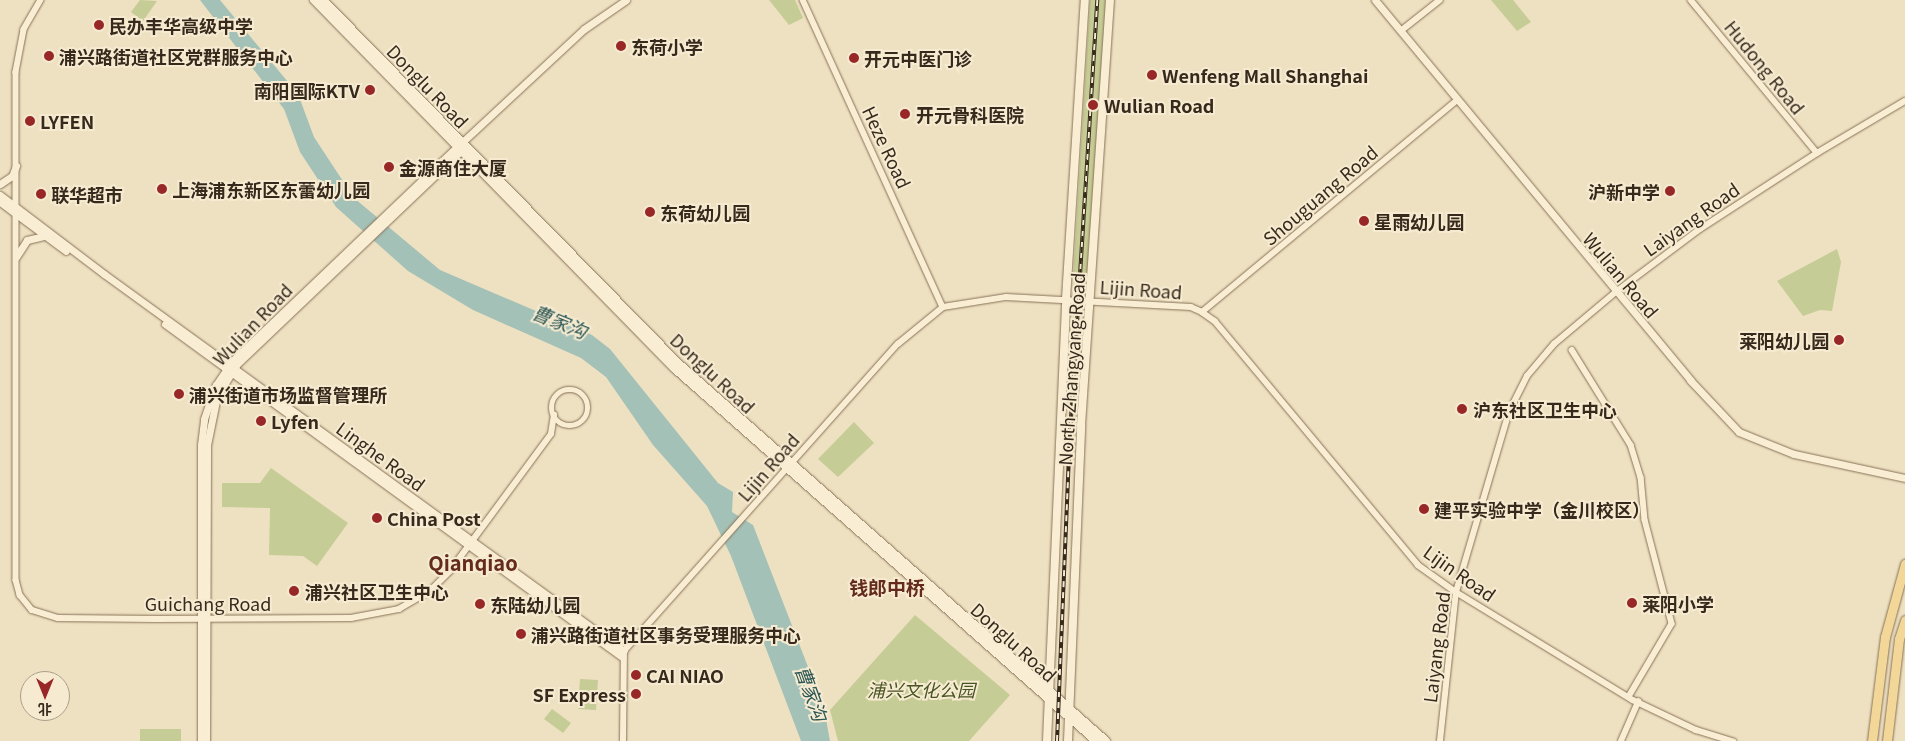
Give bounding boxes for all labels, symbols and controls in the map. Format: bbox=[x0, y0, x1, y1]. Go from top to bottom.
place label: 民办丰华高级中学 bbox=[109, 14, 253, 36]
street label: Hudong Road bbox=[1721, 16, 1809, 118]
marker: 民办丰华高级中学 bbox=[93, 19, 105, 31]
place label: 东荷小学 bbox=[631, 35, 703, 57]
street label: Donglu Road bbox=[383, 40, 473, 132]
marker: 东荷小学 bbox=[615, 40, 627, 52]
place label: 浦兴路街道社区党群服务中心 bbox=[59, 45, 293, 67]
place label: 开元中医门诊 bbox=[864, 47, 972, 69]
marker: 浦兴路街道社区党群服务中心 bbox=[43, 50, 55, 62]
marker: 开元中医门诊 bbox=[848, 52, 860, 64]
place label: Wenfeng Mall Shanghai bbox=[1162, 64, 1368, 86]
marker: Wenfeng Mall Shanghai bbox=[1146, 69, 1158, 81]
place label: 南阳国际KTV bbox=[254, 79, 360, 101]
marker: 南阳国际KTV bbox=[364, 84, 376, 96]
place label: Wulian Road bbox=[1104, 94, 1214, 116]
marker: Wulian Road bbox=[1086, 98, 1100, 112]
street label: Heze Road bbox=[859, 102, 915, 192]
place label: 开元骨科医院 bbox=[916, 103, 1024, 125]
marker: 开元骨科医院 bbox=[898, 107, 912, 121]
place label: LYFEN bbox=[40, 110, 94, 132]
marker: LYFEN bbox=[24, 115, 36, 127]
street label: Shouguang Road bbox=[1258, 141, 1382, 249]
place label: 金源商住大厦 bbox=[399, 156, 507, 178]
marker: 金源商住大厦 bbox=[383, 161, 395, 173]
place label: 上海浦东新区东蕾幼儿园 bbox=[172, 178, 370, 200]
street label: Laiyang Road bbox=[1639, 178, 1743, 260]
place label: 沪新中学 bbox=[1588, 180, 1660, 202]
place label: 联华超市 bbox=[51, 183, 123, 205]
marker: 上海浦东新区东蕾幼儿园 bbox=[156, 183, 168, 195]
marker: 沪新中学 bbox=[1664, 185, 1676, 197]
marker: 联华超市 bbox=[35, 188, 47, 200]
place label: 东荷幼儿园 bbox=[660, 201, 750, 223]
marker: 东荷幼儿园 bbox=[644, 206, 656, 218]
place label: 星雨幼儿园 bbox=[1374, 210, 1464, 232]
marker: 星雨幼儿园 bbox=[1358, 215, 1370, 227]
street label: Wulian Road bbox=[1579, 228, 1663, 322]
street label: North Zhangyang Road bbox=[1053, 272, 1089, 466]
street label: Lijin Road bbox=[1099, 275, 1183, 303]
street label: Wulian Road bbox=[208, 279, 296, 369]
water label: 曹家沟 bbox=[529, 300, 591, 342]
street label: Donglu Road bbox=[666, 328, 760, 418]
place label: 莱阳幼儿园 bbox=[1739, 329, 1829, 351]
marker: 莱阳幼儿园 bbox=[1833, 334, 1845, 346]
place label: 浦兴街道市场监督管理所 bbox=[189, 383, 387, 405]
marker: 浦兴街道市场监督管理所 bbox=[173, 388, 185, 400]
place label: 沪东社区卫生中心 bbox=[1473, 398, 1617, 420]
marker: 沪东社区卫生中心 bbox=[1455, 402, 1469, 416]
place label: Lyfen bbox=[271, 410, 319, 432]
marker: Lyfen bbox=[255, 415, 267, 427]
street label: Linghe Road bbox=[333, 417, 429, 495]
street label: Lijin Road bbox=[733, 429, 803, 505]
place label: 建平实验中学（金川校区） bbox=[1434, 498, 1650, 520]
marker: 建平实验中学（金川校区） bbox=[1418, 503, 1430, 515]
place label: China Post bbox=[387, 507, 481, 529]
marker: China Post bbox=[371, 512, 383, 524]
street label: Lijin Road bbox=[1420, 540, 1500, 606]
district label: Qianqiao bbox=[428, 550, 518, 574]
district label: 钱郎中桥 bbox=[849, 576, 925, 598]
place label: 浦兴社区卫生中心 bbox=[305, 580, 449, 602]
marker: 浦兴社区卫生中心 bbox=[287, 584, 301, 598]
street label: Laiyang Road bbox=[1418, 590, 1454, 704]
street label: Guichang Road bbox=[145, 592, 271, 614]
place label: 莱阳小学 bbox=[1642, 592, 1714, 614]
place label: 东陆幼儿园 bbox=[490, 593, 580, 615]
marker: 莱阳小学 bbox=[1626, 597, 1638, 609]
marker: 东陆幼儿园 bbox=[474, 598, 486, 610]
street label: Donglu Road bbox=[967, 598, 1061, 686]
place label: 浦兴路街道社区事务受理服务中心 bbox=[531, 623, 801, 645]
marker: 浦兴路街道社区事务受理服务中心 bbox=[515, 628, 527, 640]
water label: 曹家沟 bbox=[792, 662, 832, 724]
place label: CAI NIAO bbox=[646, 664, 724, 686]
marker: CAI NIAO bbox=[630, 669, 642, 681]
north arrow bbox=[20, 671, 70, 721]
park label: 浦兴文化公园 bbox=[867, 678, 975, 700]
place label: SF Express bbox=[532, 683, 626, 705]
marker: SF Express bbox=[630, 688, 642, 700]
text: 北 bbox=[38, 700, 52, 720]

